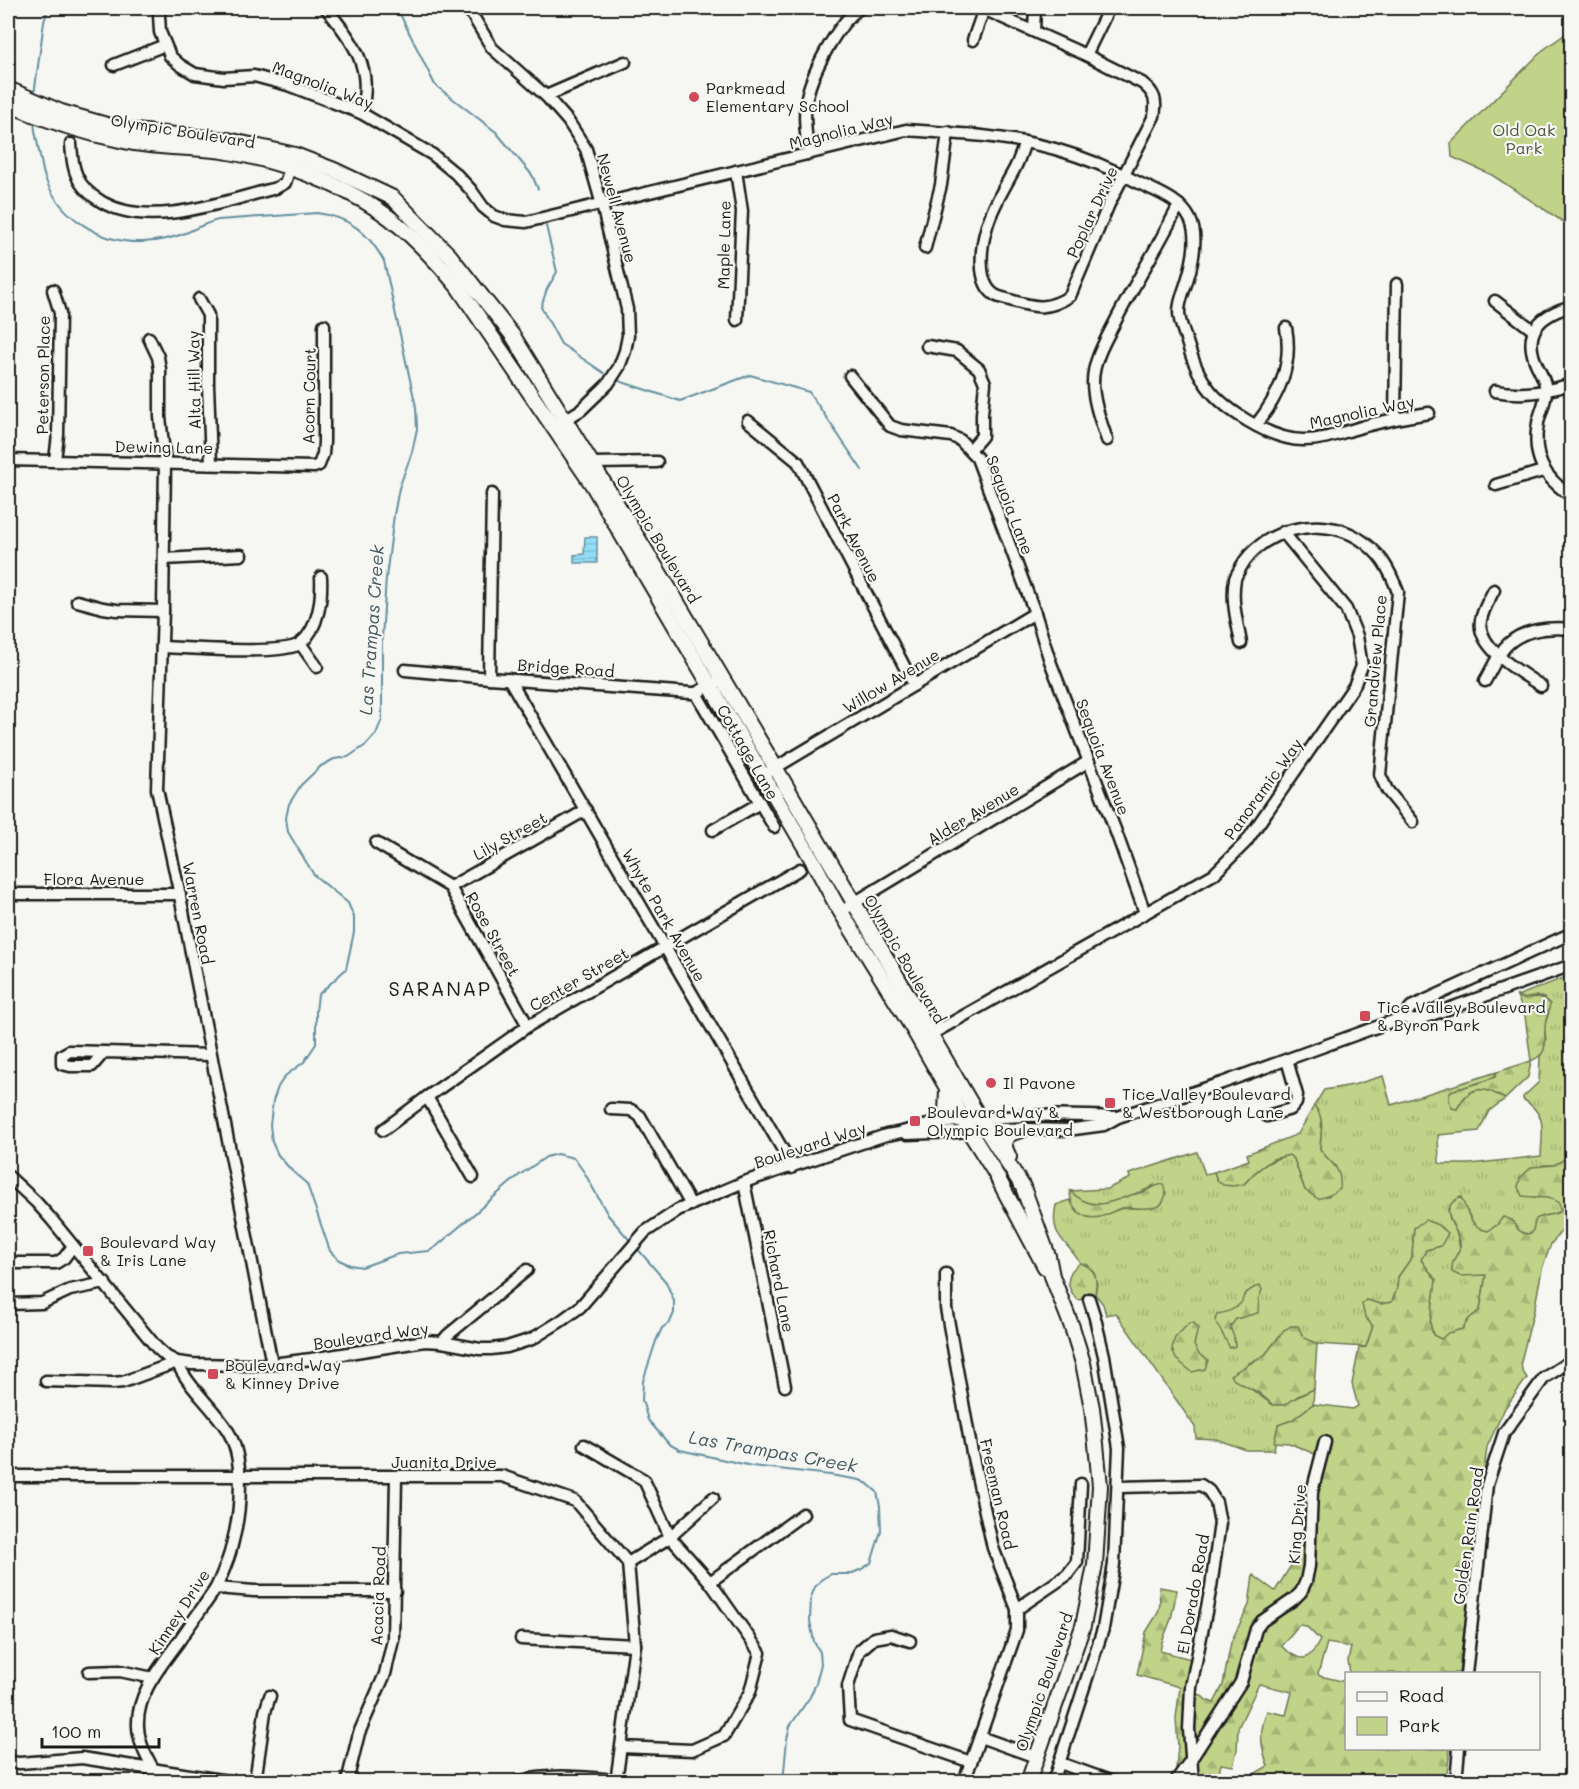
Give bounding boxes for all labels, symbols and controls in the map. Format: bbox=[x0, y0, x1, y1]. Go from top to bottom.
street label: Magnolia Way bbox=[270, 56, 377, 113]
place label: Parkmead Elementary School bbox=[706, 77, 850, 116]
marker: Parkmead Elementary School bbox=[687, 90, 701, 104]
street label: Magnolia Way bbox=[787, 107, 895, 154]
street label: Olympic Boulevard bbox=[109, 109, 257, 152]
park label: Old Oak Park bbox=[1492, 119, 1556, 158]
street label: Newell Avenue bbox=[593, 151, 642, 265]
street label: Poplar Drive bbox=[1061, 163, 1122, 261]
street label: Maple Lane bbox=[712, 200, 735, 290]
street label: Peterson Place bbox=[31, 315, 54, 435]
street label: Alta Hill Way bbox=[182, 330, 205, 430]
street label: Acorn Court bbox=[297, 347, 320, 445]
street label: Magnolia Way bbox=[1308, 390, 1416, 433]
street label: Dewing Lane bbox=[115, 435, 213, 458]
street label: Sequoia Lane bbox=[982, 452, 1039, 557]
street label: Olympic Boulevard bbox=[612, 471, 705, 607]
street label: Park Avenue bbox=[823, 490, 886, 586]
water label: Las Trampas Creek bbox=[353, 544, 389, 716]
street label: Grandview Place bbox=[1358, 594, 1391, 728]
street label: Willow Avenue bbox=[838, 643, 943, 718]
street label: Bridge Road bbox=[517, 654, 615, 681]
street label: Sequoia Avenue bbox=[1072, 696, 1135, 818]
street label: Cottage Lane bbox=[713, 700, 784, 803]
street label: Panoramic Way bbox=[1219, 734, 1307, 844]
street label: Alder Avenue bbox=[923, 778, 1023, 849]
street label: Lily Street bbox=[469, 807, 551, 865]
street label: Whyte Park Avenue bbox=[618, 844, 711, 985]
street label: Warren Road bbox=[178, 860, 219, 966]
street label: Flora Avenue bbox=[44, 868, 144, 889]
street label: Rose Street bbox=[462, 888, 525, 980]
street label: Olympic Boulevard bbox=[860, 890, 951, 1027]
street label: Center Street bbox=[525, 942, 632, 1015]
district label: SARANAP bbox=[388, 975, 492, 1001]
place label: Tice Valley Boulevard & Byron Park bbox=[1377, 996, 1546, 1035]
marker: Tice Valley Boulevard & Byron Park bbox=[1358, 1009, 1372, 1023]
place label: Il Pavone bbox=[1003, 1072, 1076, 1093]
marker: Il Pavone bbox=[984, 1076, 998, 1090]
place label: Tice Valley Boulevard & Westborough Lane bbox=[1122, 1083, 1291, 1122]
marker: Tice Valley Boulevard & Westborough Lane bbox=[1103, 1096, 1117, 1110]
place label: Boulevard Way & Olympic Boulevard bbox=[927, 1101, 1073, 1140]
marker: Boulevard Way & Olympic Boulevard bbox=[908, 1114, 922, 1128]
street label: Boulevard Way bbox=[751, 1117, 868, 1172]
street label: Richard Lane bbox=[759, 1228, 800, 1334]
place label: Boulevard Way & Iris Lane bbox=[100, 1231, 216, 1270]
marker: Boulevard Way & Iris Lane bbox=[81, 1244, 95, 1258]
street label: Boulevard Way bbox=[312, 1317, 430, 1354]
place label: Boulevard Way & Kinney Drive bbox=[225, 1354, 341, 1393]
marker: Boulevard Way & Kinney Drive bbox=[206, 1367, 220, 1381]
water label: Las Trampas Creek bbox=[687, 1424, 860, 1478]
street label: Freeman Road bbox=[976, 1436, 1021, 1551]
street label: Juanita Drive bbox=[391, 1451, 497, 1472]
street label: Golden Rain Road bbox=[1447, 1466, 1488, 1606]
street label: King Drive bbox=[1283, 1483, 1310, 1565]
street label: El Dorado Road bbox=[1172, 1532, 1213, 1656]
street label: Acacia Road bbox=[365, 1546, 390, 1646]
street label: Kinney Drive bbox=[143, 1565, 214, 1659]
street label: Olympic Boulevard bbox=[1010, 1609, 1077, 1754]
legend bbox=[1345, 1672, 1540, 1750]
text: Road bbox=[1399, 1683, 1444, 1707]
scale bar bbox=[42, 1711, 159, 1749]
text: Park bbox=[1399, 1713, 1440, 1737]
text: 100 m bbox=[51, 1719, 101, 1743]

